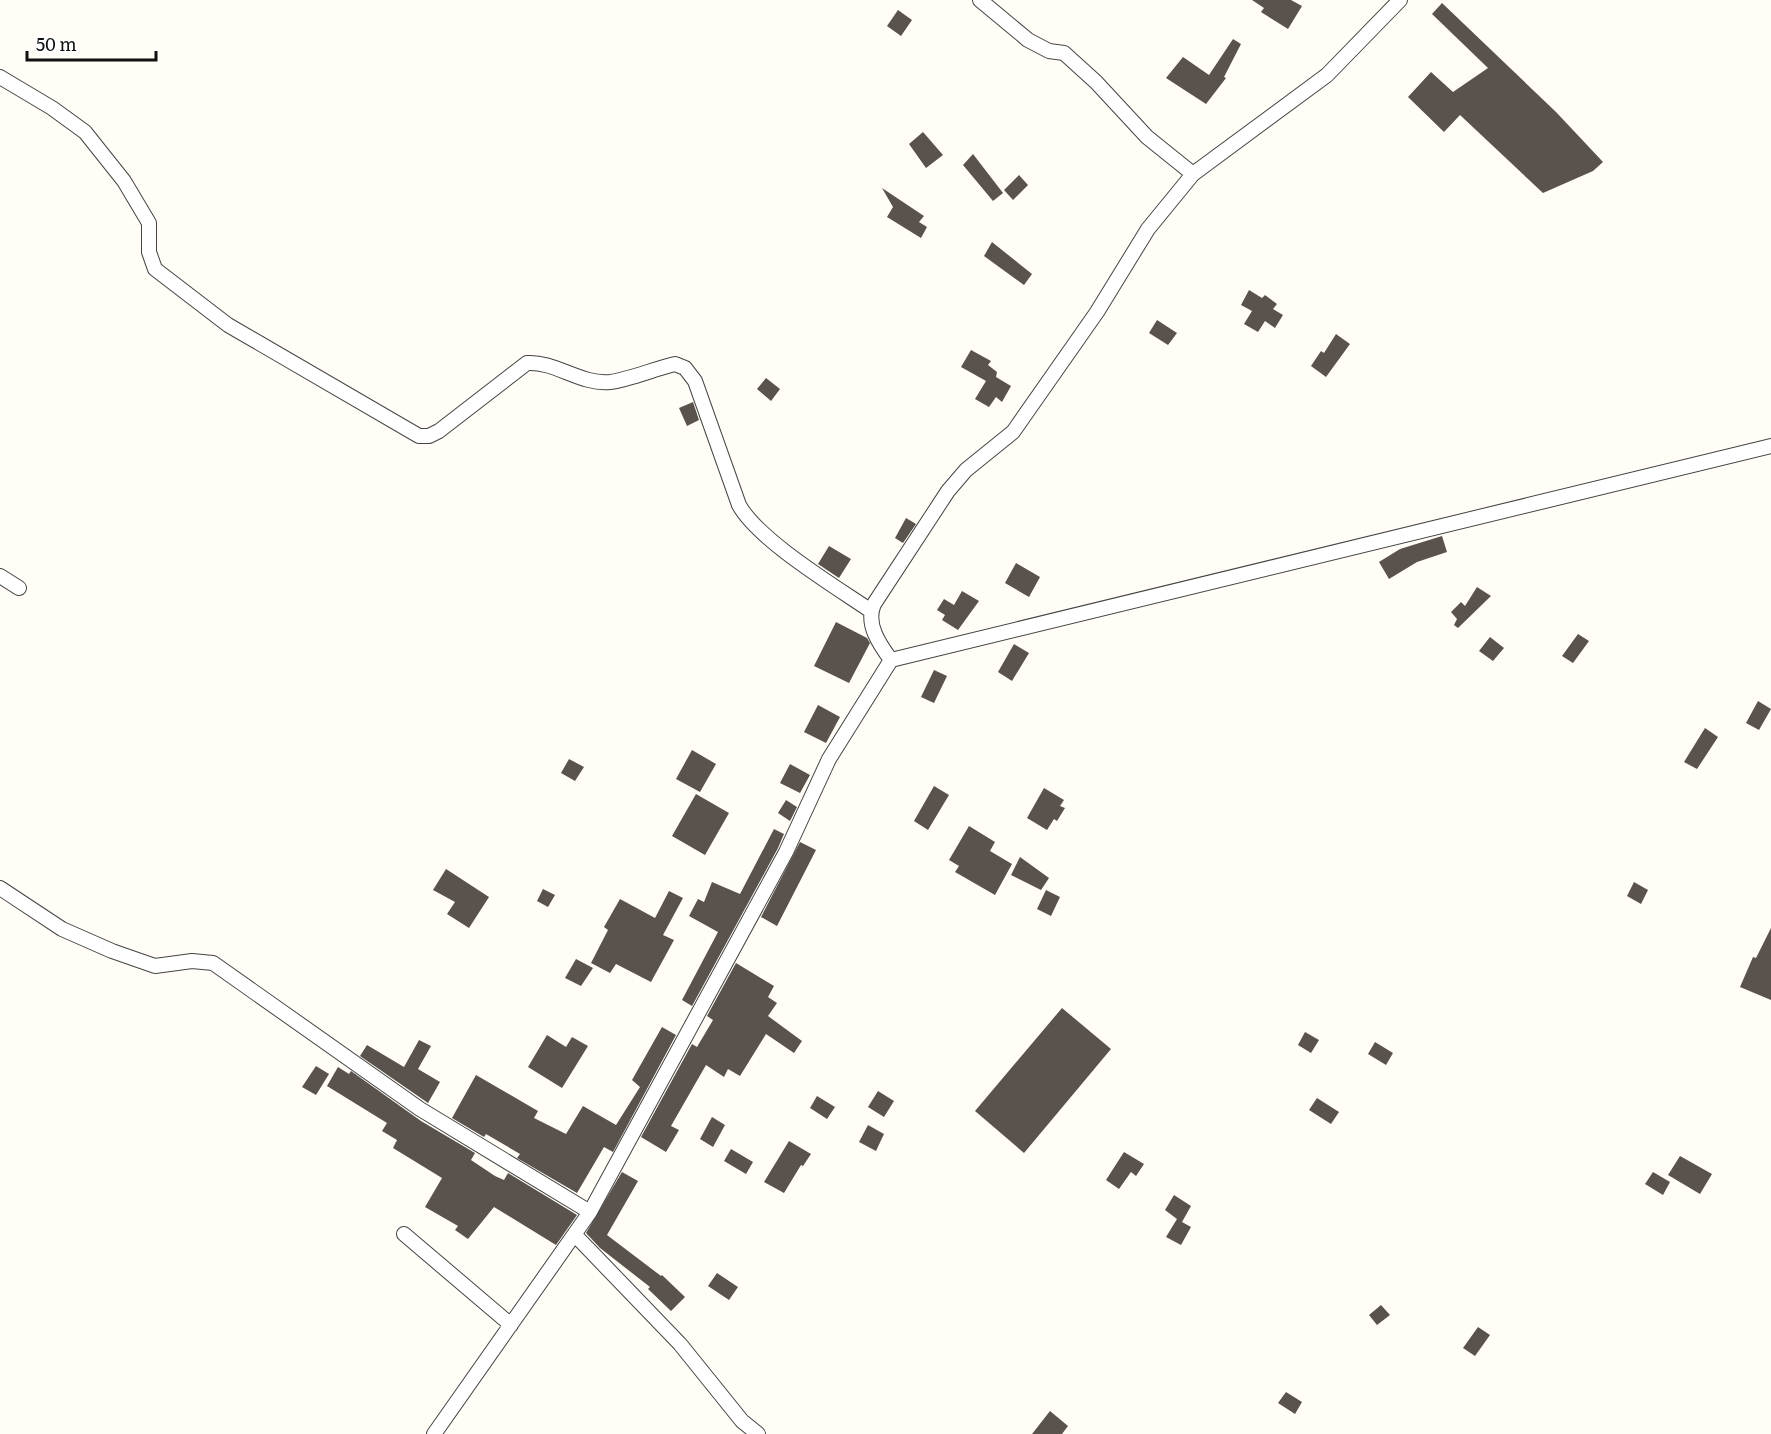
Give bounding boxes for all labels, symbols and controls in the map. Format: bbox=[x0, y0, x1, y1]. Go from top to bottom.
scale bar bbox=[27, 24, 156, 62]
text: 50 m bbox=[36, 30, 77, 57]

